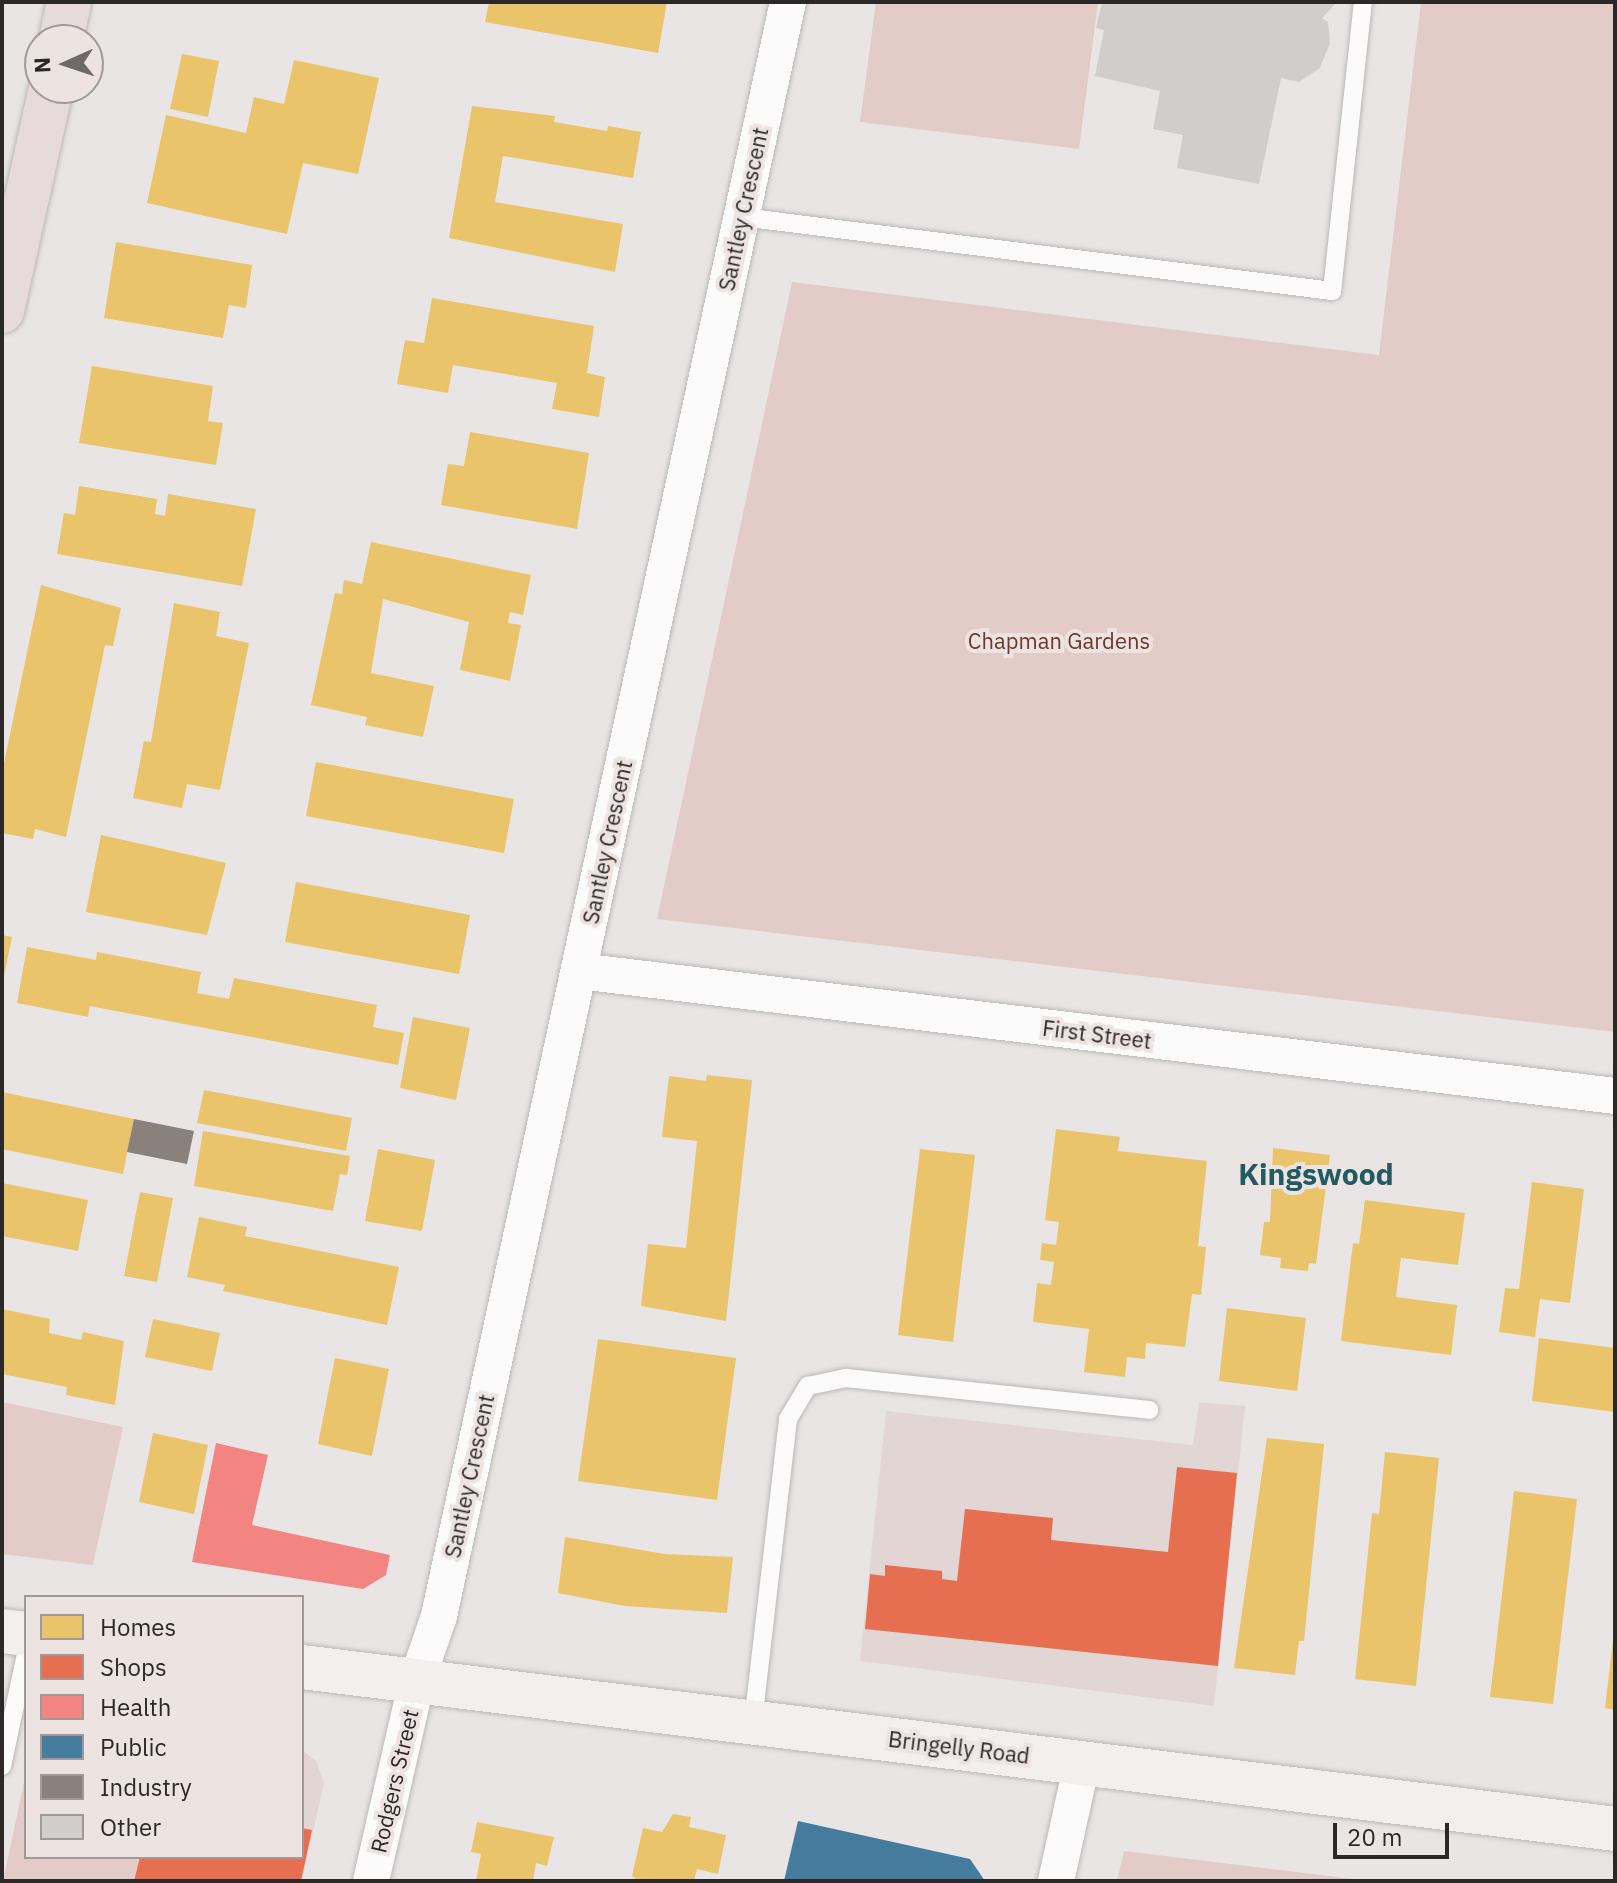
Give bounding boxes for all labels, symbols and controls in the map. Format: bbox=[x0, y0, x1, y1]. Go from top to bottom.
north arrow bbox=[24, 24, 104, 104]
text: N bbox=[27, 56, 56, 74]
street label: Santley Crescent bbox=[713, 125, 773, 293]
park label: Chapman Gardens bbox=[968, 628, 1150, 654]
street label: Santley Crescent bbox=[577, 758, 637, 926]
street label: First Street bbox=[1041, 1014, 1153, 1054]
district label: Kingswood bbox=[1238, 1156, 1394, 1192]
street label: Santley Crescent bbox=[439, 1392, 499, 1560]
legend bbox=[24, 1595, 304, 1859]
text: Homes bbox=[100, 1611, 176, 1643]
text: Shops bbox=[100, 1651, 167, 1683]
text: Health bbox=[100, 1691, 171, 1723]
street label: Rodgers Street bbox=[365, 1707, 423, 1855]
street label: Bringelly Road bbox=[887, 1725, 1031, 1769]
text: Public bbox=[100, 1731, 167, 1763]
text: Industry bbox=[100, 1771, 192, 1803]
scale bar bbox=[1337, 1807, 1453, 1857]
text: Other bbox=[100, 1811, 161, 1843]
text: 20 m bbox=[1347, 1821, 1402, 1853]

